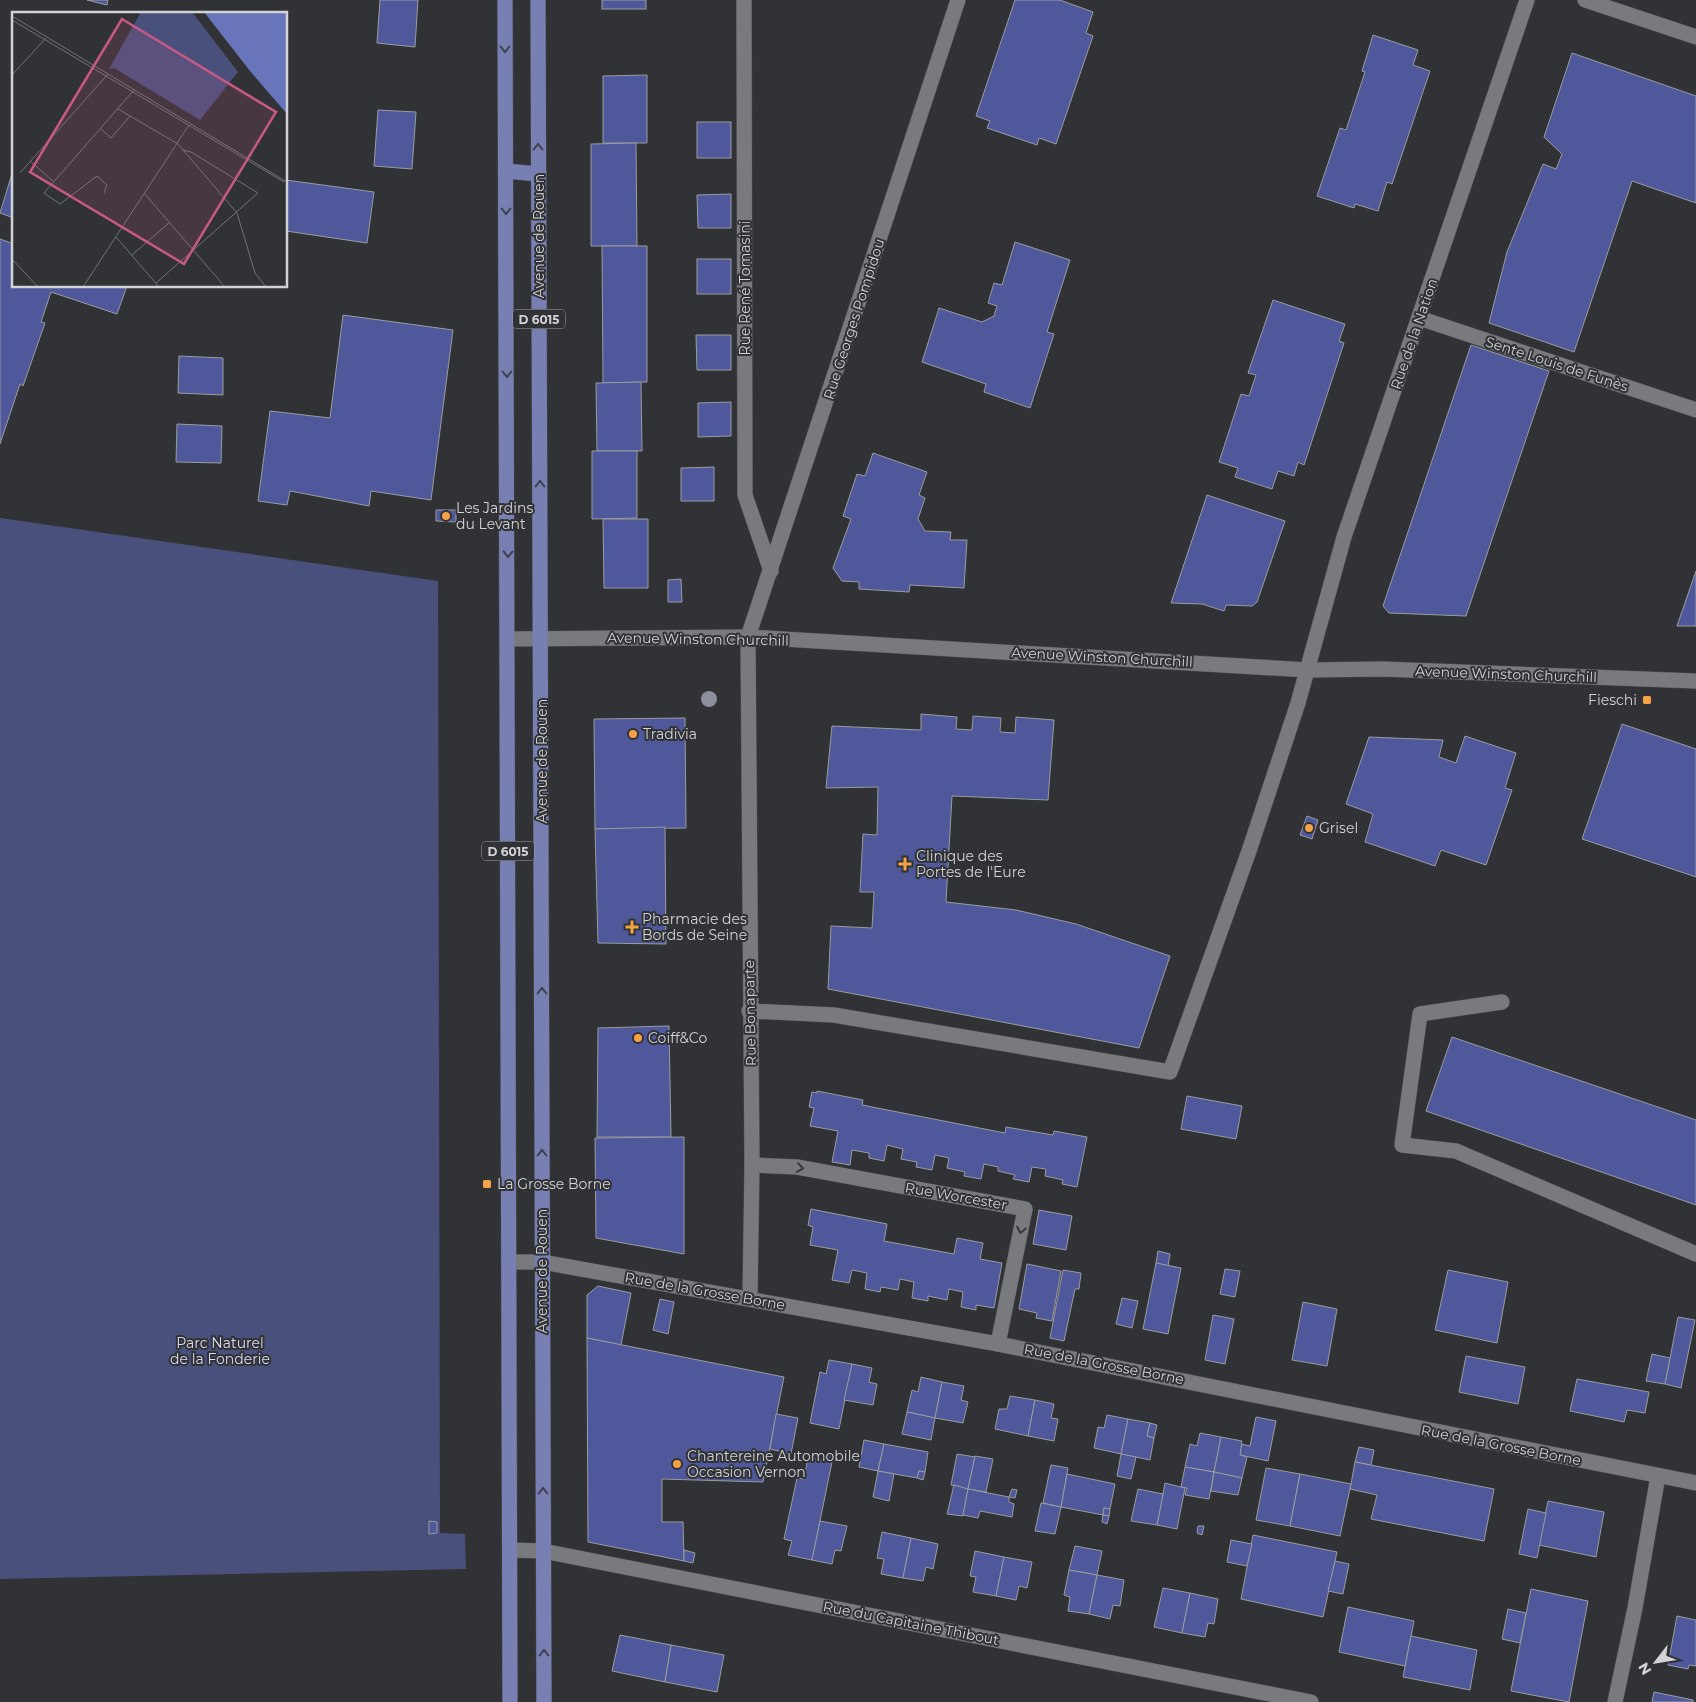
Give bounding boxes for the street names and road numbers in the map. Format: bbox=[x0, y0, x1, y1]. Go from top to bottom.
street label: Avenue de Rouen bbox=[530, 174, 548, 298]
street label: Rue René Tomasini bbox=[736, 221, 754, 355]
street label: Rue Georges Pompidou bbox=[819, 236, 889, 402]
street label: Rue de la Nation bbox=[1387, 276, 1441, 392]
road number: D 6015 bbox=[513, 310, 565, 328]
street label: Sente Louis de Funès bbox=[1483, 332, 1631, 396]
street label: Avenue Winston Churchill bbox=[607, 628, 789, 650]
street label: Avenue Winston Churchill bbox=[1011, 643, 1193, 671]
street label: Avenue Winston Churchill bbox=[1415, 662, 1597, 686]
street label: Avenue de Rouen bbox=[533, 699, 551, 823]
road number: D 6015 bbox=[482, 841, 534, 860]
street label: Rue Bonaparte bbox=[740, 960, 760, 1066]
street label: Rue Worcester bbox=[904, 1178, 1009, 1214]
street label: Avenue de Rouen bbox=[533, 1209, 551, 1333]
street label: Rue de la Grosse Borne bbox=[623, 1268, 787, 1314]
street label: Rue de la Grosse Borne bbox=[1023, 1340, 1185, 1388]
street label: Rue de la Grosse Borne bbox=[1420, 1421, 1582, 1469]
street label: Rue du Capitaine Thibout bbox=[821, 1597, 1001, 1649]

